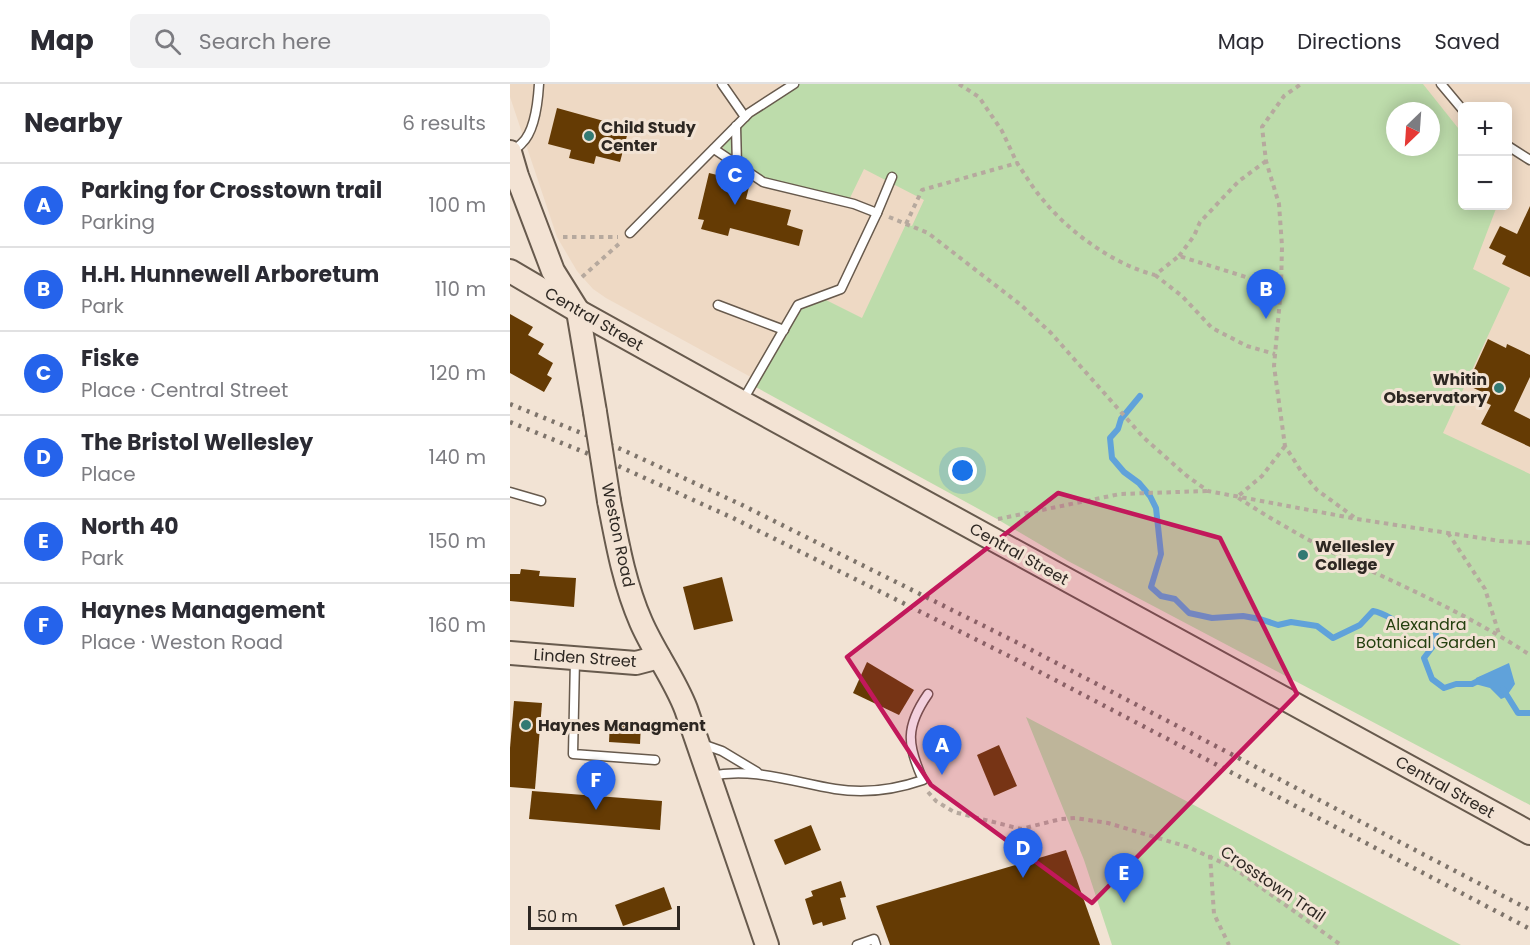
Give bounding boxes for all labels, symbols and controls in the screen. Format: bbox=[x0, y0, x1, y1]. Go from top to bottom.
search box bbox=[130, 14, 550, 68]
text: Map bbox=[30, 21, 94, 60]
icon: search bbox=[151, 25, 184, 58]
text: Search here bbox=[199, 26, 331, 57]
text: Map bbox=[1218, 27, 1264, 56]
text: Directions bbox=[1297, 27, 1401, 56]
text: Saved bbox=[1434, 27, 1500, 56]
north arrow bbox=[1386, 102, 1440, 156]
map controls bbox=[1458, 102, 1512, 210]
button: + bbox=[1458, 102, 1512, 156]
text: Nearby bbox=[24, 105, 122, 141]
text: 6 results bbox=[402, 109, 486, 137]
place label: Child Study Center bbox=[601, 116, 697, 157]
marker: Child Study Center bbox=[582, 129, 596, 143]
pin: C bbox=[716, 156, 754, 205]
button: − bbox=[1458, 156, 1512, 210]
text: Parking for Crosstown trail bbox=[81, 175, 382, 206]
text: A bbox=[36, 191, 51, 219]
text: 100 m bbox=[429, 191, 486, 219]
text: Parking bbox=[81, 208, 155, 236]
text: H.H. Hunnewell Arboretum bbox=[81, 259, 379, 290]
pin: B bbox=[1246, 270, 1286, 319]
text: B bbox=[37, 275, 50, 303]
text: 110 m bbox=[435, 275, 486, 303]
street label: Central Street bbox=[541, 281, 648, 357]
text: Park bbox=[81, 292, 124, 320]
text: Fiske bbox=[81, 343, 139, 374]
text: C bbox=[36, 359, 51, 387]
text: 120 m bbox=[430, 359, 486, 387]
place label: Whitin Observatory bbox=[1383, 368, 1488, 409]
text: Place · Central Street bbox=[81, 376, 288, 404]
marker: Whitin Observatory bbox=[1492, 381, 1506, 395]
text: The Bristol Wellesley bbox=[81, 427, 313, 458]
text: D bbox=[36, 443, 51, 471]
text: 140 m bbox=[429, 443, 486, 471]
your location bbox=[948, 456, 977, 485]
text: Place bbox=[81, 460, 136, 488]
street label: Weston Road bbox=[596, 481, 640, 589]
text: North 40 bbox=[81, 511, 179, 542]
street label: Central Street bbox=[965, 517, 1073, 591]
text: E bbox=[38, 527, 49, 555]
text: 150 m bbox=[429, 527, 486, 555]
place label: Wellesley College bbox=[1315, 535, 1395, 576]
text: Park bbox=[81, 544, 124, 572]
marker: Wellesley College bbox=[1296, 548, 1310, 562]
text: Haynes Management bbox=[81, 595, 325, 626]
text: F bbox=[38, 611, 49, 639]
text: 160 m bbox=[428, 611, 486, 639]
park label: Alexandra Botanical Garden bbox=[1356, 613, 1496, 654]
text: Place · Weston Road bbox=[81, 628, 283, 656]
street label: Linden Street bbox=[533, 643, 637, 673]
place label: Haynes Managment bbox=[538, 714, 706, 737]
marker: Haynes Managment bbox=[519, 718, 533, 732]
pin: A bbox=[922, 726, 962, 775]
street label: Central Street bbox=[1391, 750, 1499, 824]
pin: F bbox=[576, 760, 616, 810]
pin: D bbox=[1004, 828, 1042, 878]
street label: Crosstown Trail bbox=[1216, 840, 1330, 928]
pin: E bbox=[1104, 854, 1144, 903]
scale bar bbox=[528, 903, 680, 930]
text: 50 m bbox=[537, 905, 578, 928]

